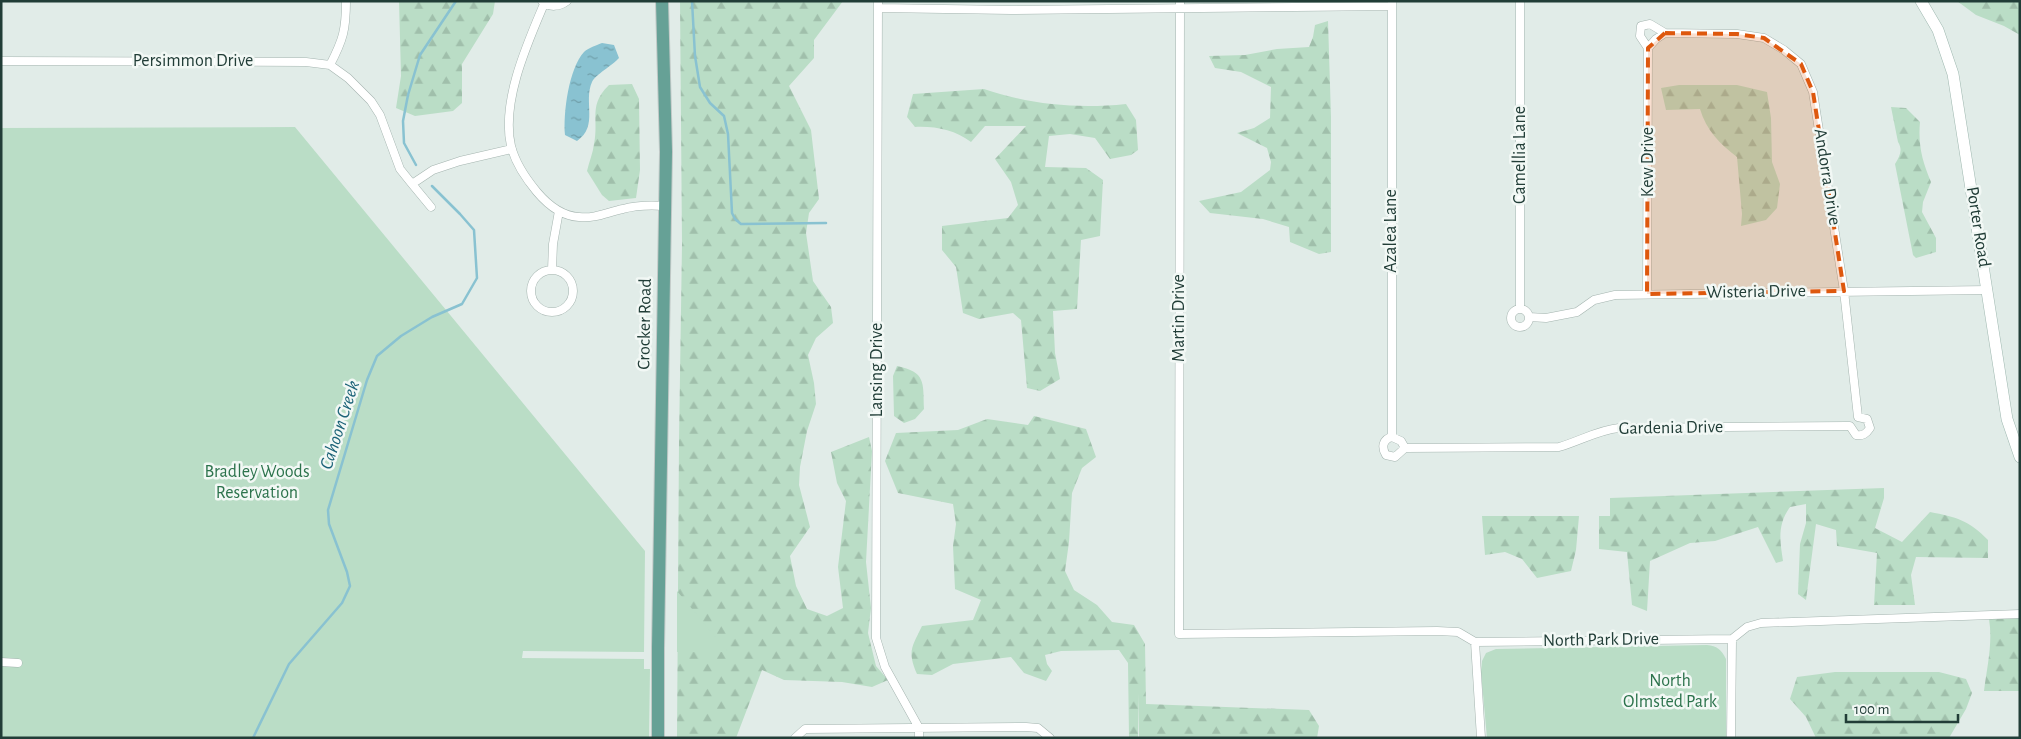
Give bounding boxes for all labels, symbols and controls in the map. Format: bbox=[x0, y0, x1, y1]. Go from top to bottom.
street label: Persimmon Drive bbox=[133, 52, 253, 70]
street label: Camellia Lane bbox=[1511, 106, 1529, 204]
street label: Kew Drive bbox=[1639, 127, 1657, 197]
street label: Andorra Drive bbox=[1810, 127, 1844, 227]
street label: Porter Road bbox=[1963, 185, 1993, 269]
street label: Azalea Lane bbox=[1382, 189, 1400, 273]
street label: Martin Drive bbox=[1170, 274, 1188, 362]
street label: Crocker Road bbox=[635, 278, 655, 370]
street label: Wisteria Drive bbox=[1706, 282, 1806, 302]
street label: Lansing Drive bbox=[868, 323, 886, 417]
water label: Cahoon Creek bbox=[317, 378, 363, 472]
street label: Gardenia Drive bbox=[1619, 418, 1723, 438]
park label: Bradley Woods Reservation bbox=[204, 463, 310, 502]
street label: North Park Drive bbox=[1543, 630, 1659, 650]
park label: North Olmsted Park bbox=[1623, 672, 1718, 711]
scale bar bbox=[1846, 692, 1958, 724]
text: 100 m bbox=[1854, 702, 1889, 717]

